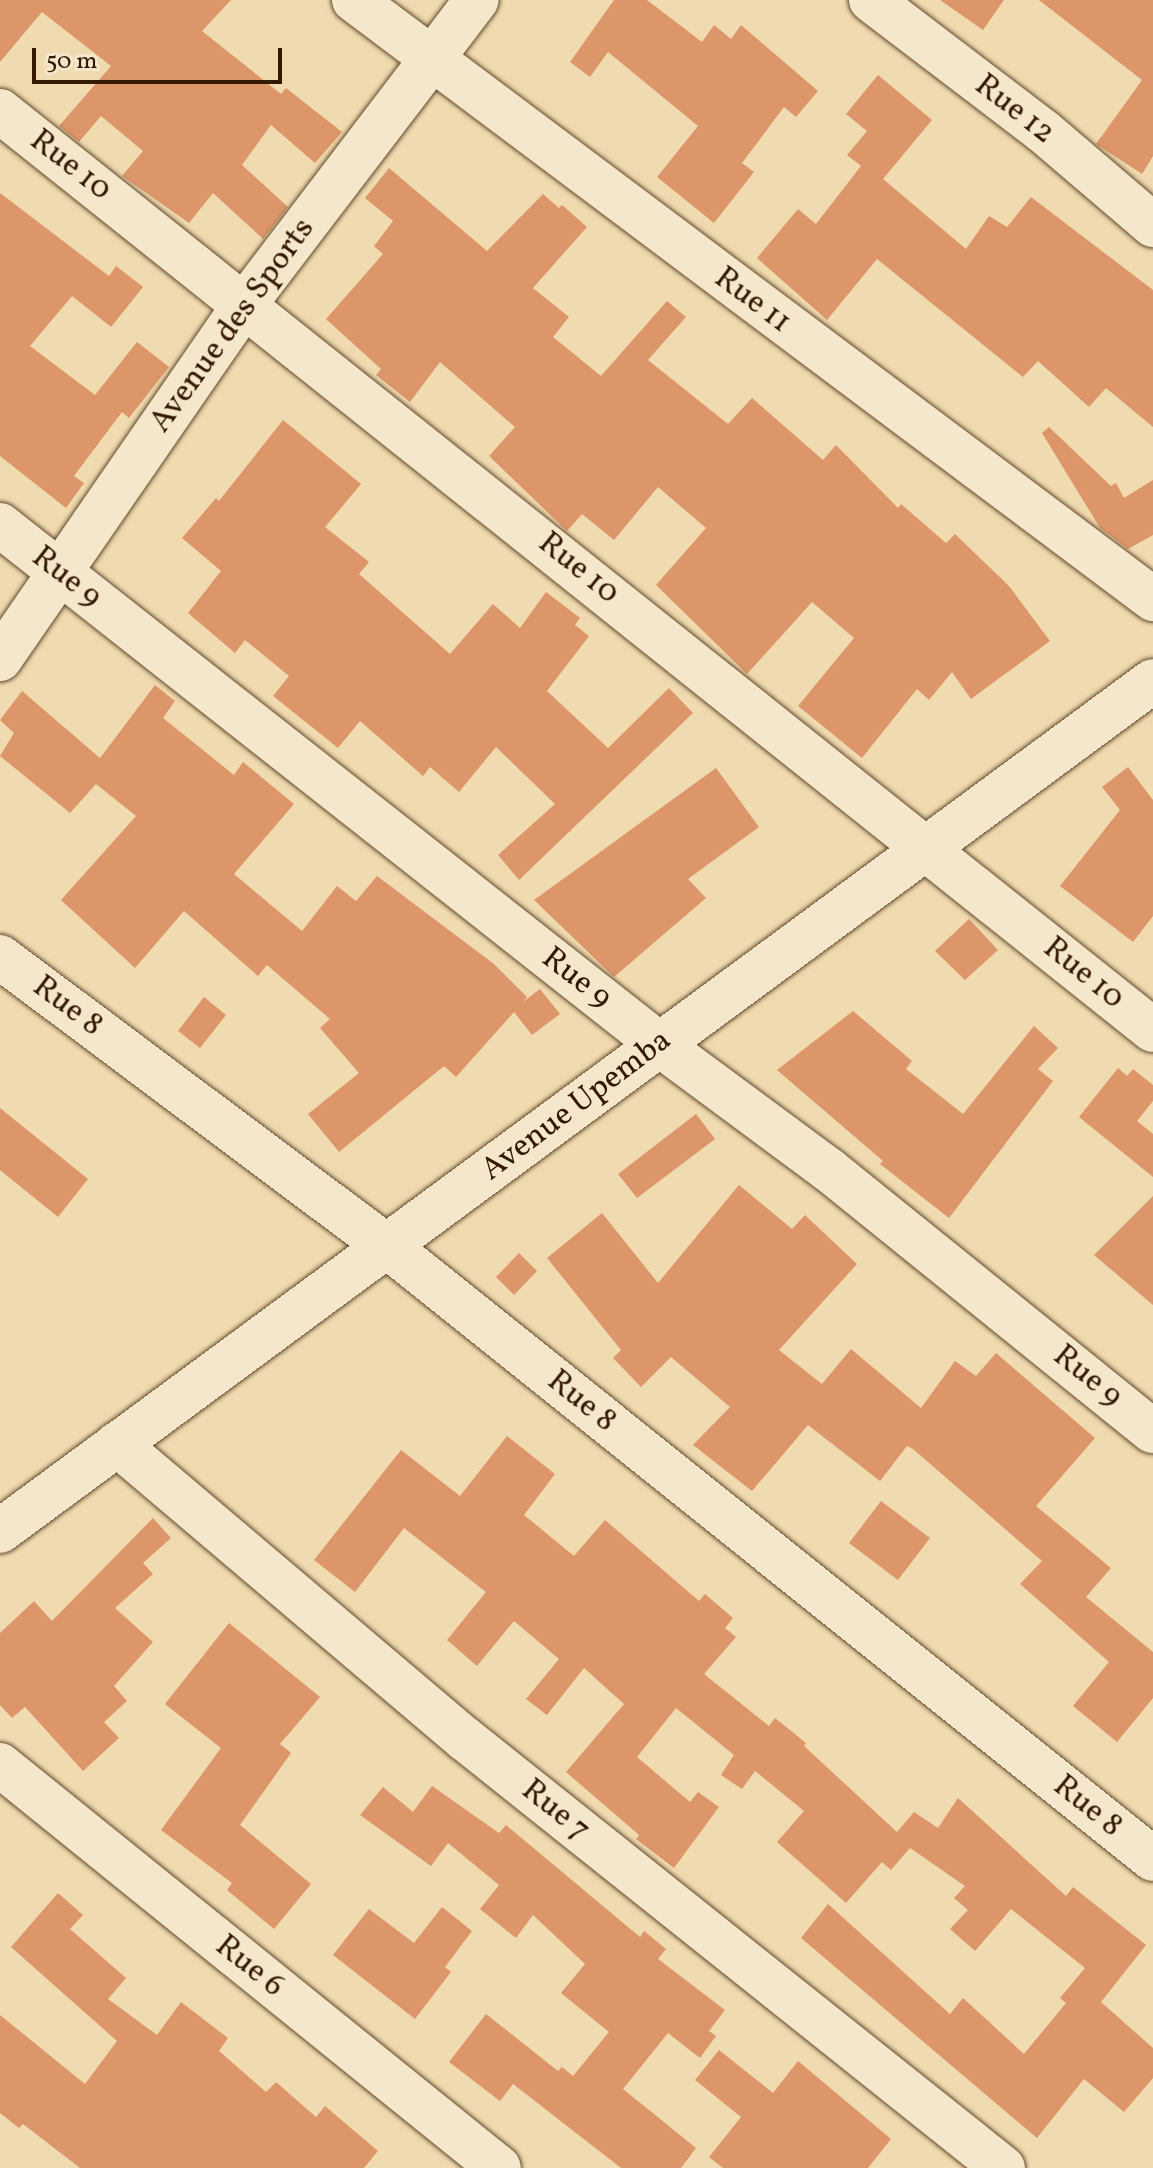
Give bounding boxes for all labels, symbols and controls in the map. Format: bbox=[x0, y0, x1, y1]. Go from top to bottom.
scale bar bbox=[36, 32, 286, 82]
text: 50 m bbox=[46, 45, 98, 79]
street label: Rue 12 bbox=[966, 67, 1062, 153]
street label: Rue 10 bbox=[21, 122, 119, 210]
street label: Avenue des Sports bbox=[142, 211, 324, 441]
street label: Rue 11 bbox=[706, 260, 798, 342]
street label: Rue 10 bbox=[530, 525, 626, 613]
street label: Rue 9 bbox=[23, 539, 109, 617]
street label: Rue 10 bbox=[1035, 930, 1131, 1018]
street label: Rue 9 bbox=[533, 940, 619, 1018]
street label: Rue 8 bbox=[24, 968, 110, 1046]
street label: Avenue Upemba bbox=[474, 1022, 680, 1190]
street label: Rue 9 bbox=[1045, 1338, 1129, 1416]
street label: Rue 8 bbox=[539, 1363, 623, 1441]
street label: Rue 8 bbox=[1045, 1768, 1129, 1846]
street label: Rue 7 bbox=[513, 1772, 597, 1850]
street label: Rue 6 bbox=[207, 1928, 291, 2006]

